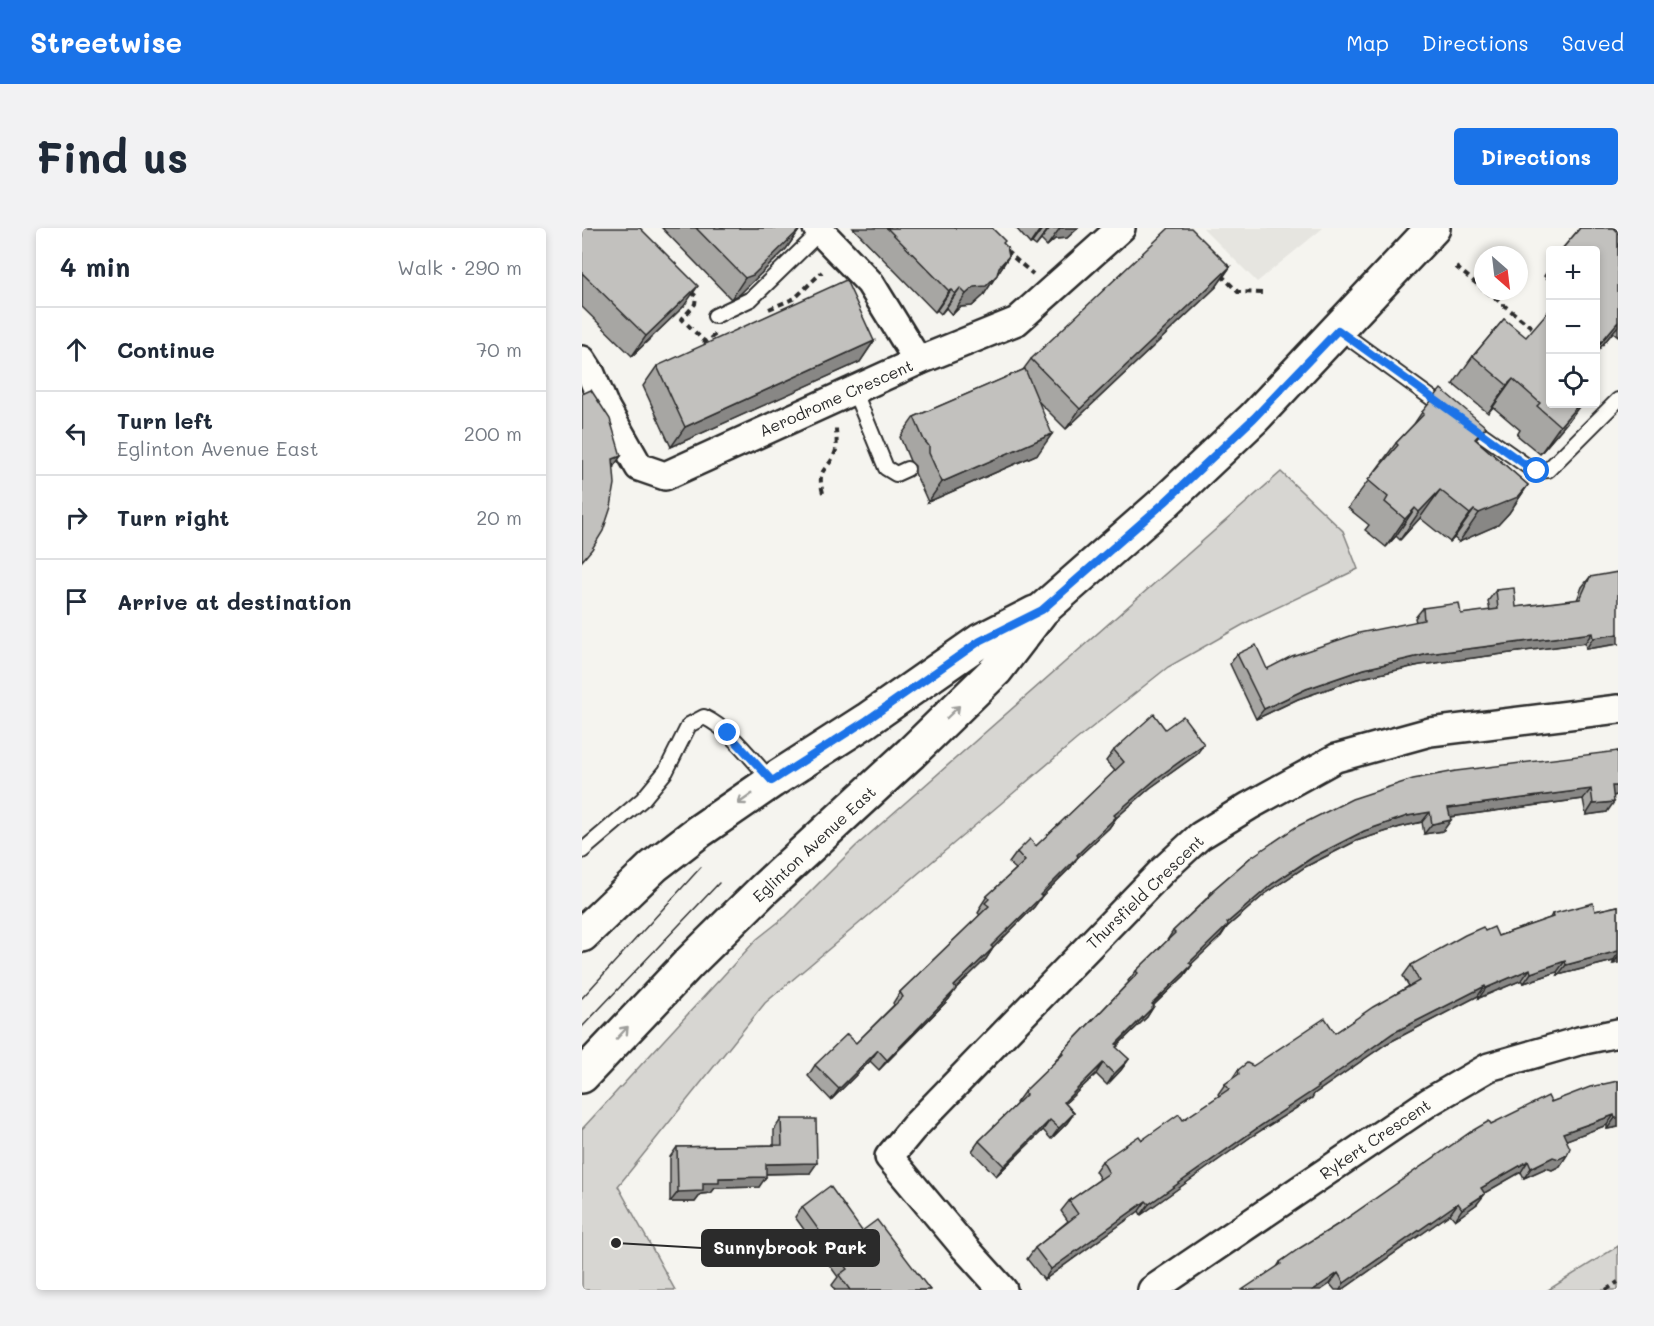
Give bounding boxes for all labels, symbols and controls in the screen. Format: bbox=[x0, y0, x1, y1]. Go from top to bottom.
text: Streetwise bbox=[30, 24, 182, 60]
text: Map bbox=[1346, 29, 1389, 56]
text: Directions bbox=[1422, 29, 1529, 56]
text: Saved bbox=[1562, 29, 1624, 56]
button: Directions bbox=[1454, 128, 1618, 185]
text: Find us bbox=[36, 129, 188, 184]
north arrow bbox=[1474, 246, 1528, 300]
map controls bbox=[1546, 246, 1600, 408]
button: + bbox=[1546, 246, 1600, 300]
text: 4 min bbox=[60, 250, 130, 284]
text: Walk · 290 m bbox=[397, 254, 522, 280]
button: − bbox=[1546, 300, 1600, 354]
icon: ahead bbox=[60, 333, 93, 366]
text: Continue bbox=[117, 335, 215, 364]
text: 70 m bbox=[476, 336, 522, 362]
street label: Aerodrome Crescent bbox=[756, 354, 916, 441]
button: locate bbox=[1546, 354, 1600, 408]
text: Turn left bbox=[117, 406, 213, 435]
icon: left bbox=[60, 417, 93, 450]
text: 200 m bbox=[464, 420, 522, 446]
text: Eglinton Avenue East bbox=[117, 435, 318, 461]
route start bbox=[1523, 457, 1549, 483]
icon: right bbox=[60, 501, 93, 534]
text: Turn right bbox=[117, 503, 229, 532]
text: 20 m bbox=[476, 504, 522, 530]
icon: arrive bbox=[60, 585, 93, 618]
text: Arrive at destination bbox=[117, 587, 352, 616]
one-way arrow bbox=[946, 704, 961, 719]
route end bbox=[714, 719, 740, 745]
street label: Eglinton Avenue East bbox=[748, 781, 880, 906]
one-way arrow bbox=[738, 793, 754, 805]
street label: Thursfield Crescent bbox=[1082, 830, 1208, 953]
one-way arrow bbox=[615, 1025, 629, 1040]
street label: Rykert Crescent bbox=[1315, 1094, 1434, 1184]
callout: Sunnybrook Park bbox=[702, 1230, 879, 1266]
text: Sunnybrook Park bbox=[713, 1235, 867, 1259]

